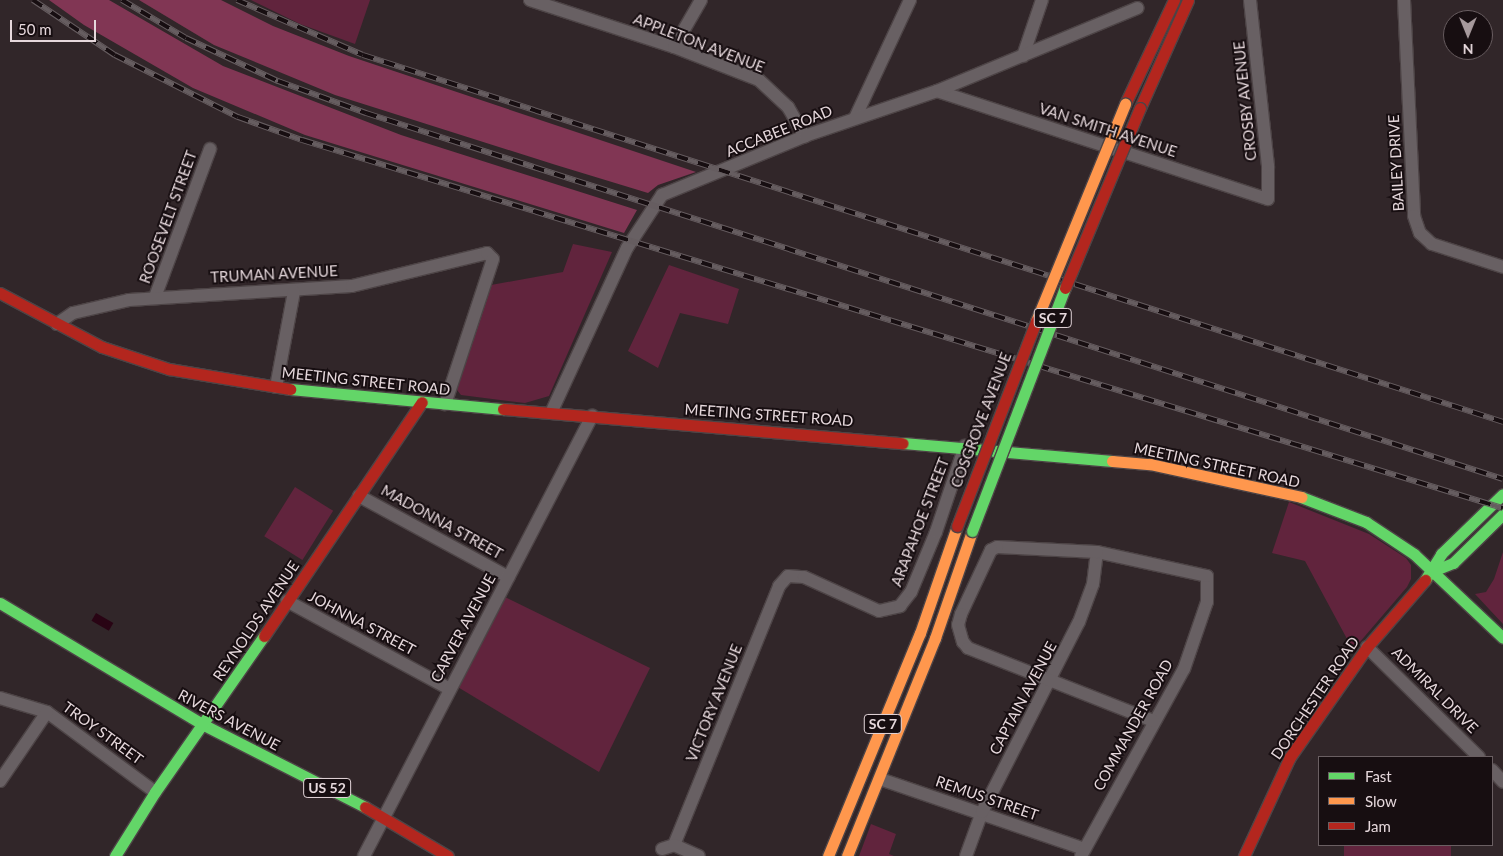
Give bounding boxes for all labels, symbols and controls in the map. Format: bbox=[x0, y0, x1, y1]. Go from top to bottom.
scale bar bbox=[12, 10, 99, 42]
street label: APPLETON AVENUE bbox=[631, 10, 767, 76]
north arrow bbox=[1443, 10, 1493, 60]
text: 50 m bbox=[18, 20, 52, 38]
street label: CROSBY AVENUE bbox=[1230, 40, 1260, 162]
text: N bbox=[1463, 41, 1473, 58]
street label: VAN SMITH AVENUE bbox=[1036, 99, 1180, 161]
street label: ACCABEE ROAD bbox=[723, 101, 835, 161]
street label: BAILEY DRIVE bbox=[1384, 114, 1408, 212]
street label: ROOSEVELT STREET bbox=[136, 148, 200, 286]
street label: TRUMAN AVENUE bbox=[210, 262, 338, 286]
road number: SC 7 bbox=[1033, 306, 1073, 330]
street label: COSGROVE AVENUE bbox=[947, 350, 1015, 490]
street label: MEETING STREET ROAD bbox=[281, 363, 451, 399]
street label: MEETING STREET ROAD bbox=[684, 400, 854, 430]
street label: MEETING STREET ROAD bbox=[1132, 439, 1302, 491]
street label: ARAPAHOE STREET bbox=[887, 455, 953, 589]
street label: MADONNA STREET bbox=[378, 481, 506, 563]
street label: REYNOLDS AVENUE bbox=[209, 557, 303, 685]
street label: CARVER AVENUE bbox=[427, 571, 499, 685]
street label: JOHNNA STREET bbox=[305, 587, 419, 659]
street label: DORCHESTER ROAD bbox=[1267, 633, 1363, 763]
street label: CAPTAIN AVENUE bbox=[985, 638, 1061, 758]
street label: VICTORY AVENUE bbox=[682, 641, 746, 765]
street label: ADMIRAL DRIVE bbox=[1388, 643, 1482, 737]
street label: COMMANDER ROAD bbox=[1089, 656, 1177, 794]
street label: RIVERS AVENUE bbox=[175, 686, 283, 754]
street label: TROY STREET bbox=[59, 698, 147, 768]
road number: SC 7 bbox=[863, 712, 903, 736]
legend bbox=[1318, 756, 1493, 846]
text: Fast bbox=[1365, 767, 1392, 785]
street label: REMUS STREET bbox=[933, 772, 1041, 824]
road number: US 52 bbox=[302, 776, 352, 800]
text: Slow bbox=[1365, 792, 1397, 810]
text: Jam bbox=[1365, 817, 1391, 835]

